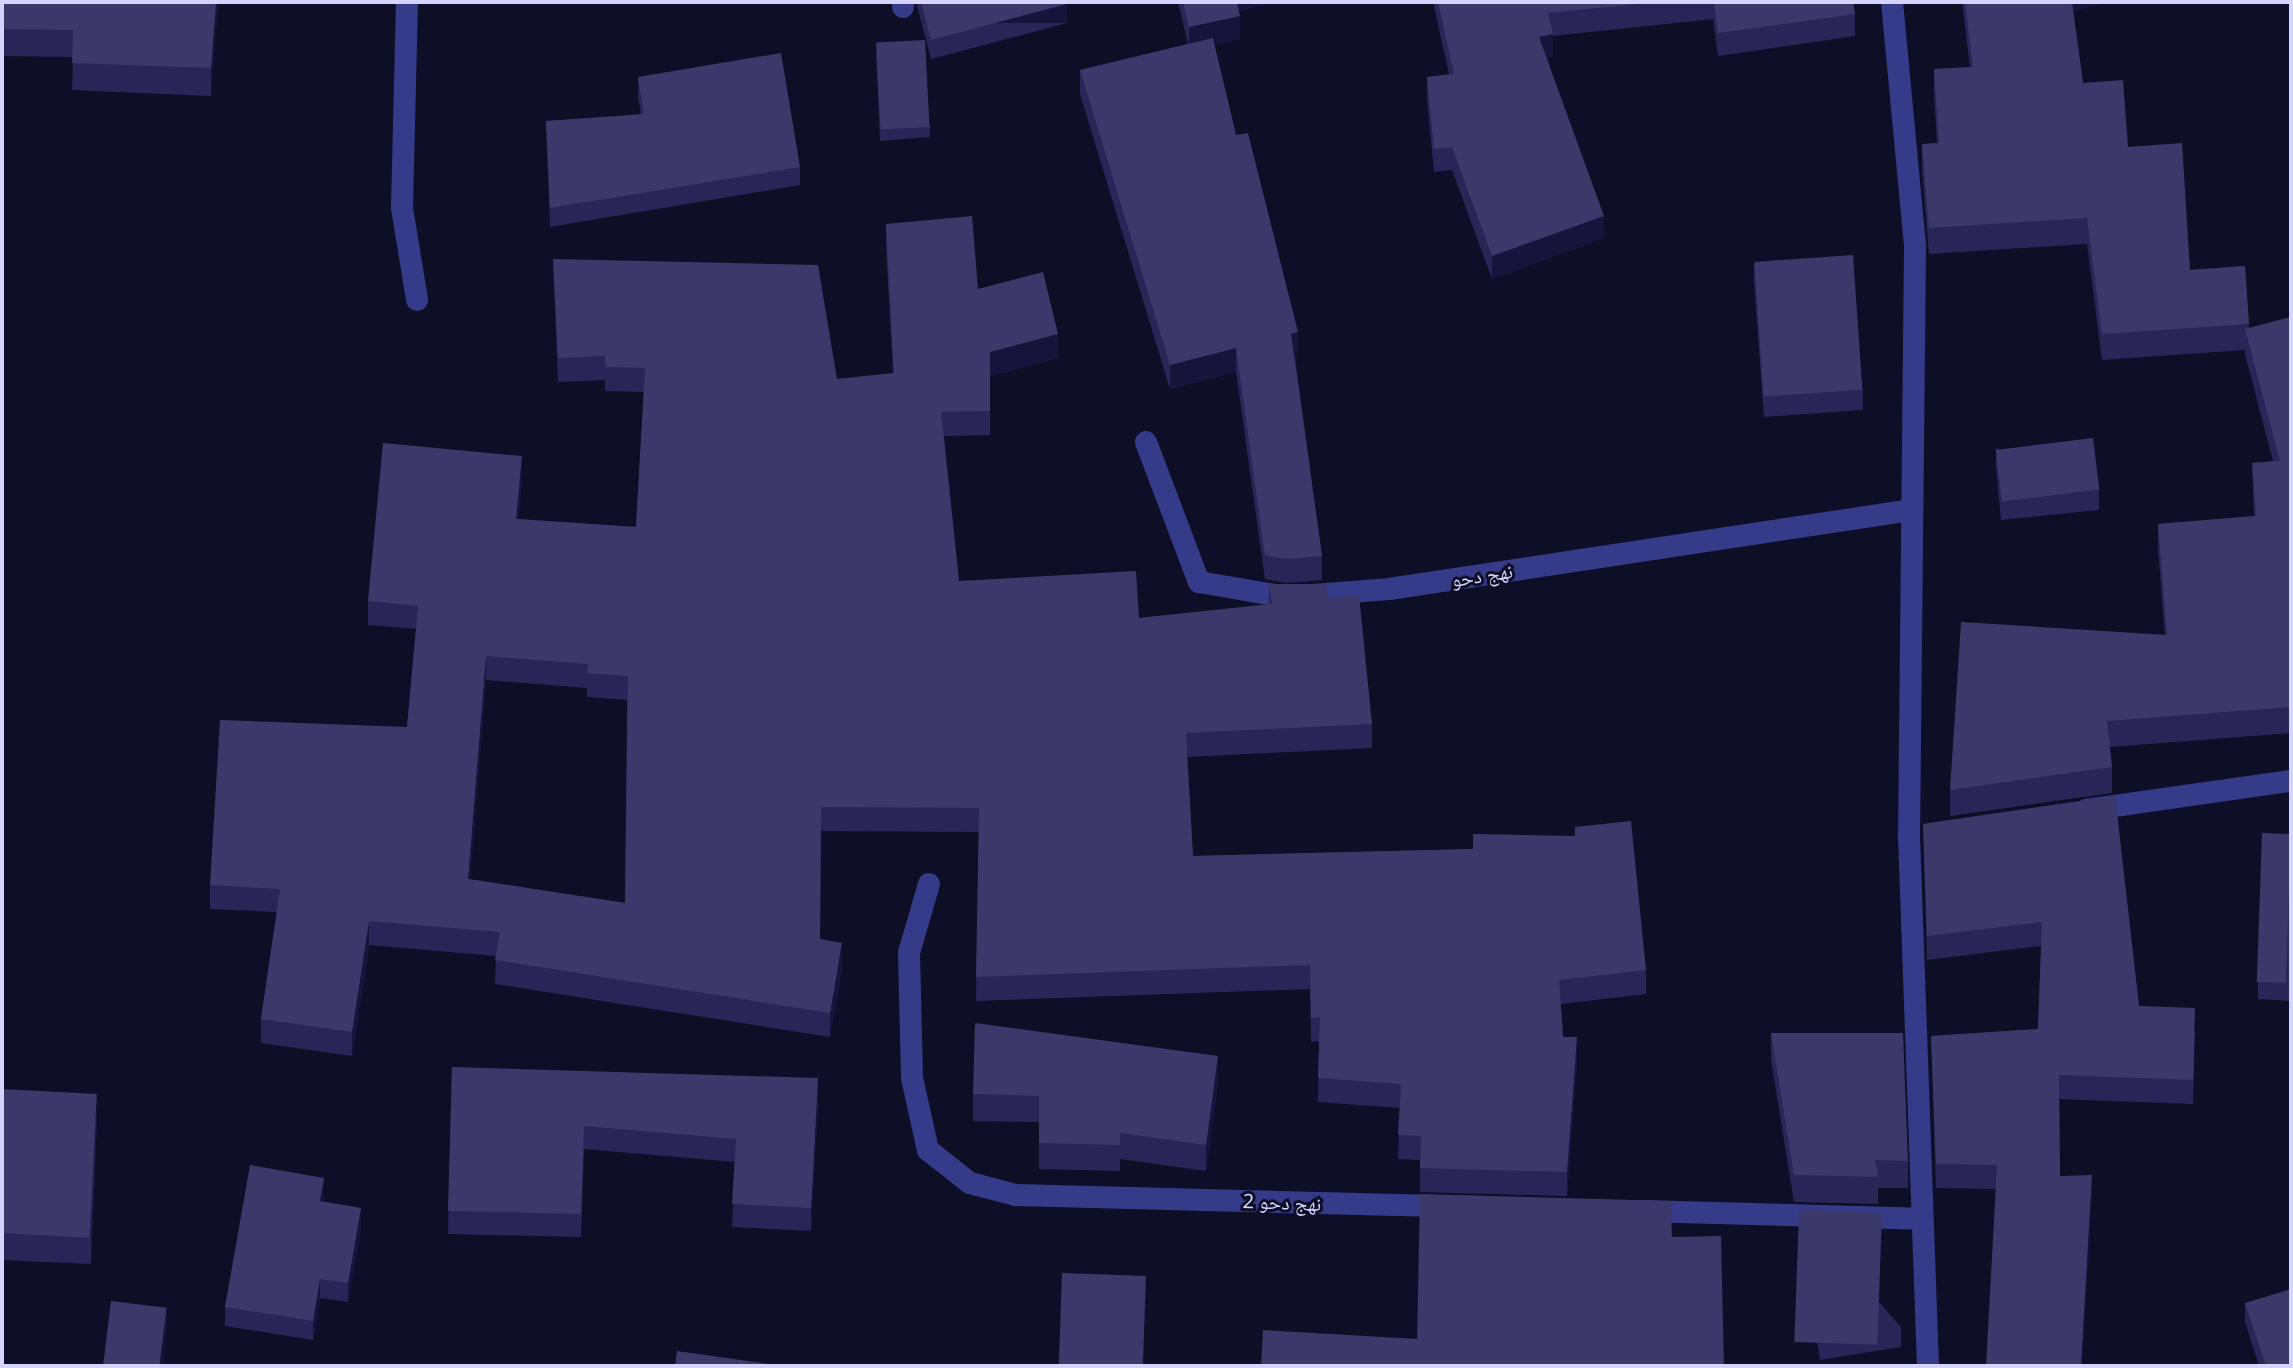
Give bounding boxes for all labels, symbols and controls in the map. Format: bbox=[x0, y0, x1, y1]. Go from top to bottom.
street label: نهج دحو bbox=[1450, 558, 1514, 592]
street label: نهج دحو 2 bbox=[1242, 1189, 1322, 1215]

